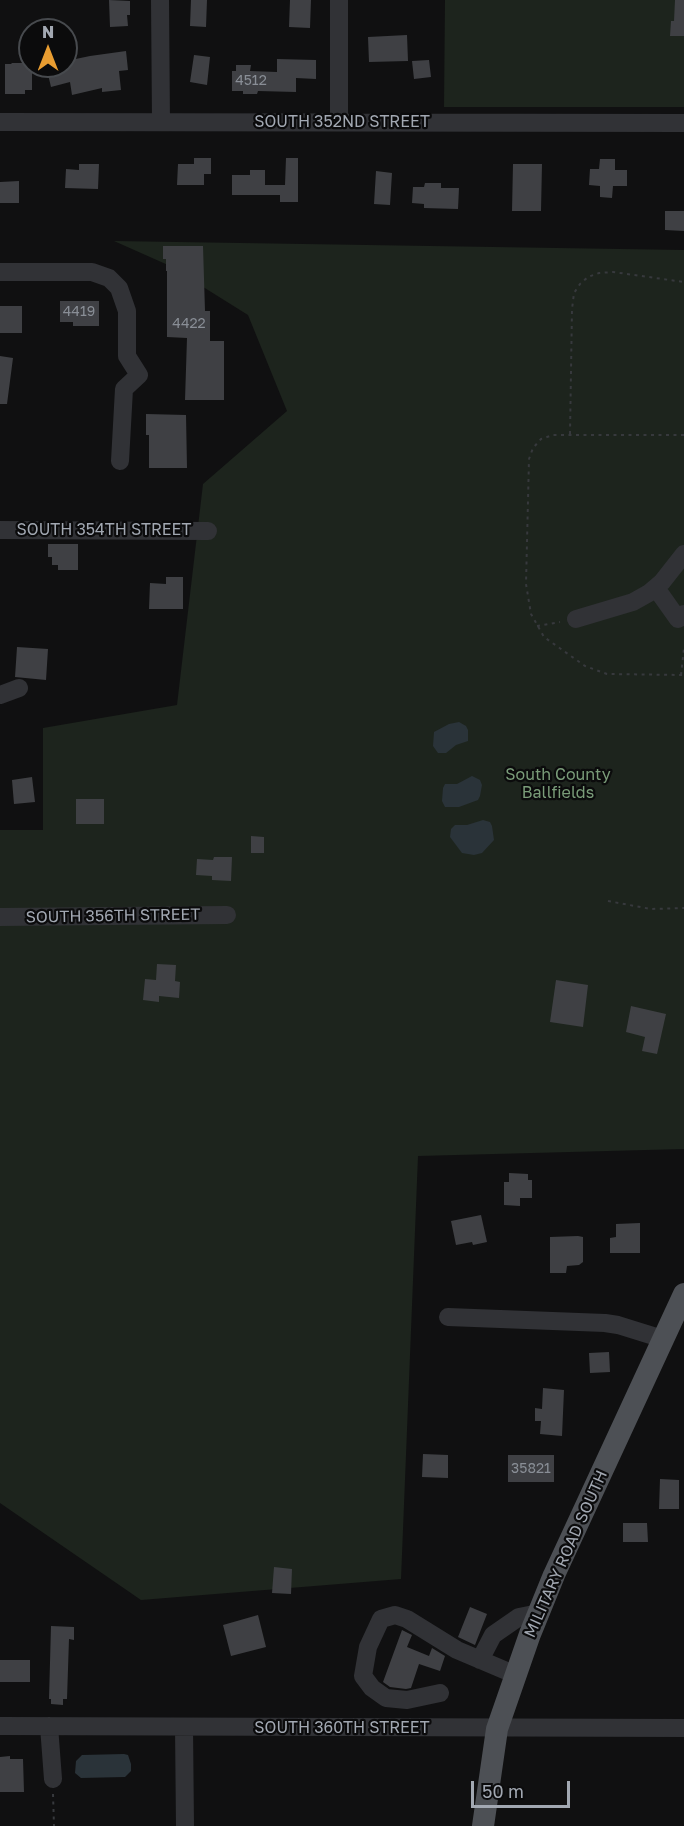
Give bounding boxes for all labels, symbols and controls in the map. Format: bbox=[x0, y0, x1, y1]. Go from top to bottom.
north arrow bbox=[18, 18, 78, 78]
text: N bbox=[42, 22, 54, 42]
house number: 4512 bbox=[235, 73, 267, 89]
street label: SOUTH 352ND STREET bbox=[254, 112, 430, 132]
house number: 4419 bbox=[63, 304, 95, 320]
house number: 4422 bbox=[172, 316, 206, 332]
street label: SOUTH 354TH STREET bbox=[17, 520, 191, 540]
park label: South County Ballfields bbox=[505, 765, 611, 803]
street label: SOUTH 356TH STREET bbox=[25, 905, 201, 927]
house number: 35821 bbox=[511, 1461, 551, 1477]
street label: MILITARY ROAD SOUTH bbox=[520, 1467, 612, 1641]
street label: SOUTH 360TH STREET bbox=[254, 1718, 430, 1738]
scale bar bbox=[474, 1769, 573, 1807]
text: 50 m bbox=[482, 1780, 524, 1802]

